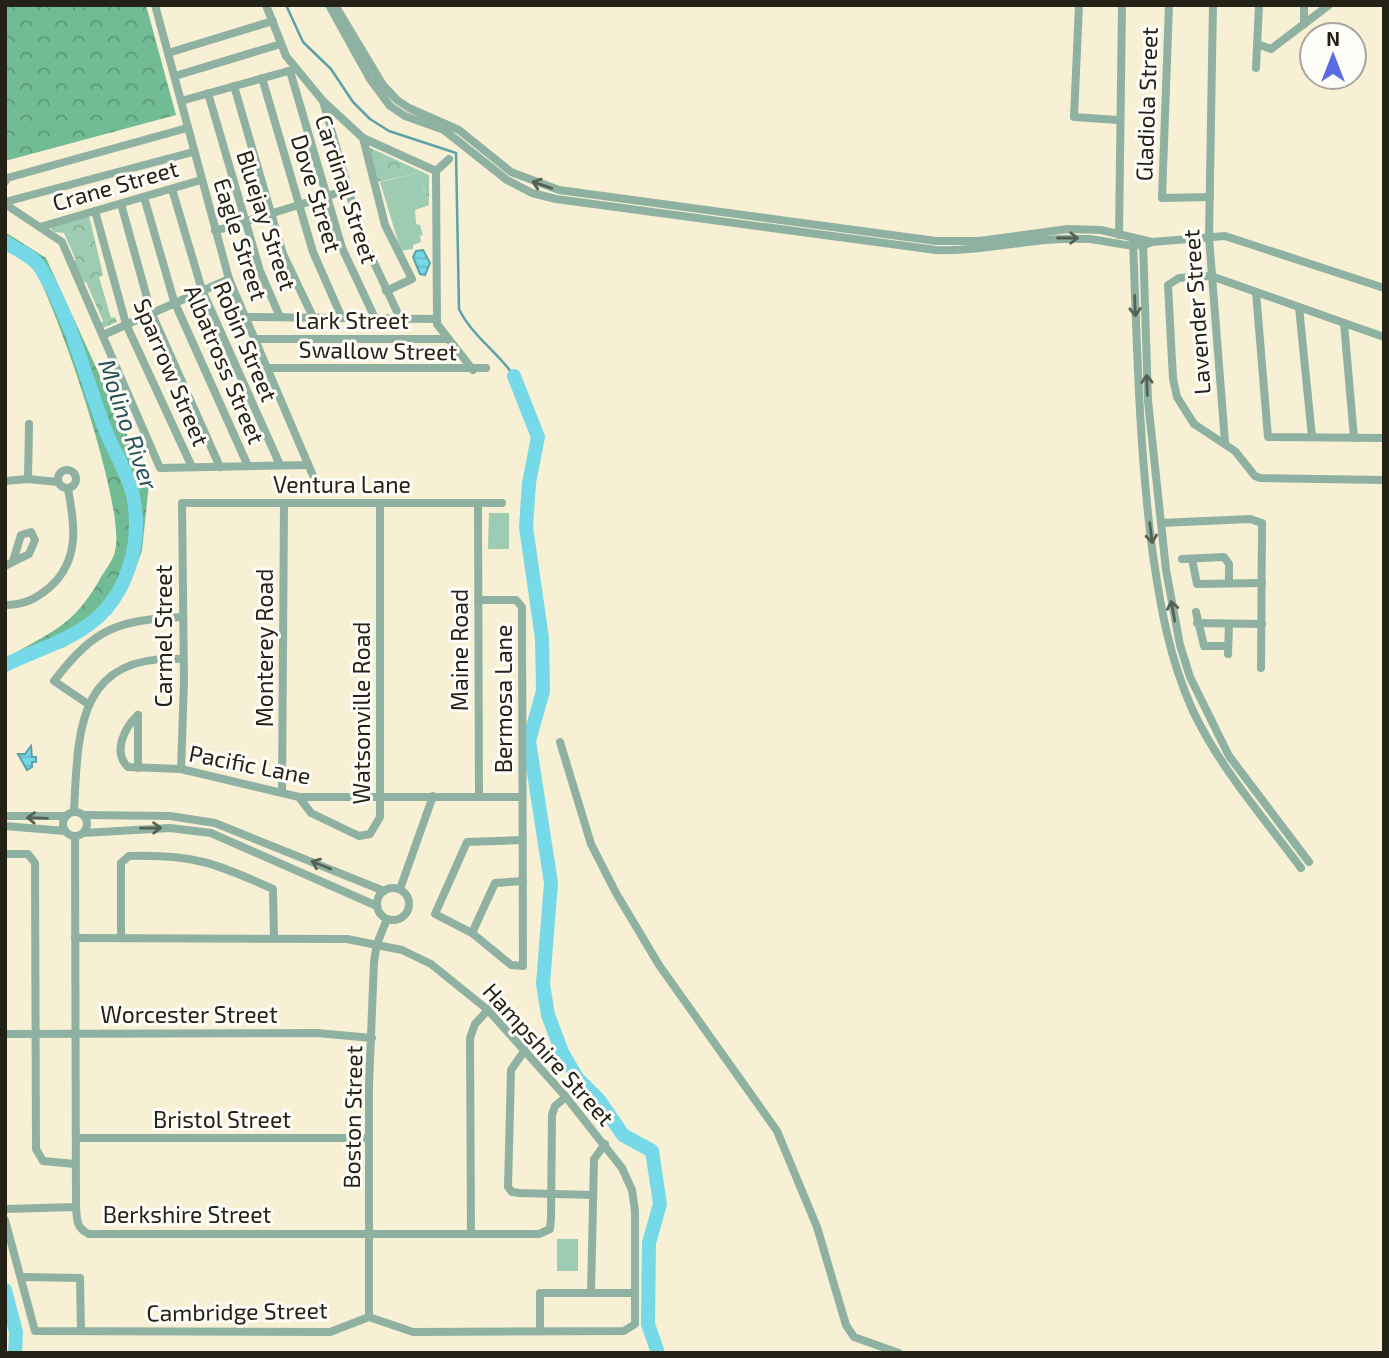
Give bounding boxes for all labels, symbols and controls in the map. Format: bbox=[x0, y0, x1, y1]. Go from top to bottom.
north arrow bbox=[1298, 21, 1368, 91]
street label: Gladiola Street bbox=[1129, 26, 1163, 182]
text: N bbox=[1326, 27, 1340, 50]
street label: Cardinal Street bbox=[310, 111, 384, 267]
street label: Dove Street bbox=[286, 131, 348, 255]
street label: Bluejay Street bbox=[231, 146, 303, 294]
street label: Crane Street bbox=[49, 154, 181, 216]
street label: Eagle Street bbox=[208, 174, 274, 304]
one-way arrow bbox=[531, 178, 553, 191]
street label: Lavender Street bbox=[1176, 228, 1216, 396]
one-way arrow bbox=[1056, 231, 1079, 245]
street label: Robin Street bbox=[208, 276, 284, 406]
street label: Albatross Street bbox=[179, 280, 271, 448]
street label: Sparrow Street bbox=[128, 294, 216, 450]
one-way arrow bbox=[1129, 295, 1142, 318]
street label: Lark Street bbox=[295, 306, 409, 334]
street label: Swallow Street bbox=[299, 335, 458, 365]
water label: Molino River bbox=[93, 355, 165, 494]
one-way arrow bbox=[1141, 374, 1154, 397]
street label: Ventura Lane bbox=[273, 470, 411, 498]
one-way arrow bbox=[1144, 521, 1157, 544]
street label: Carmel Street bbox=[149, 564, 177, 707]
street label: Monterey Road bbox=[250, 569, 278, 727]
street label: Maine Road bbox=[445, 589, 473, 711]
one-way arrow bbox=[1166, 600, 1179, 623]
street label: Watsonville Road bbox=[347, 621, 375, 805]
street label: Bermosa Lane bbox=[489, 625, 517, 773]
street label: Pacific Lane bbox=[187, 738, 313, 790]
one-way arrow bbox=[26, 811, 49, 824]
one-way arrow bbox=[139, 822, 162, 835]
one-way arrow bbox=[310, 858, 332, 871]
street label: Hampshire Street bbox=[478, 977, 621, 1131]
street label: Worcester Street bbox=[100, 1000, 278, 1028]
street label: Boston Street bbox=[337, 1045, 367, 1189]
street label: Bristol Street bbox=[153, 1105, 291, 1133]
street label: Berkshire Street bbox=[103, 1200, 272, 1228]
street label: Cambridge Street bbox=[146, 1295, 328, 1327]

